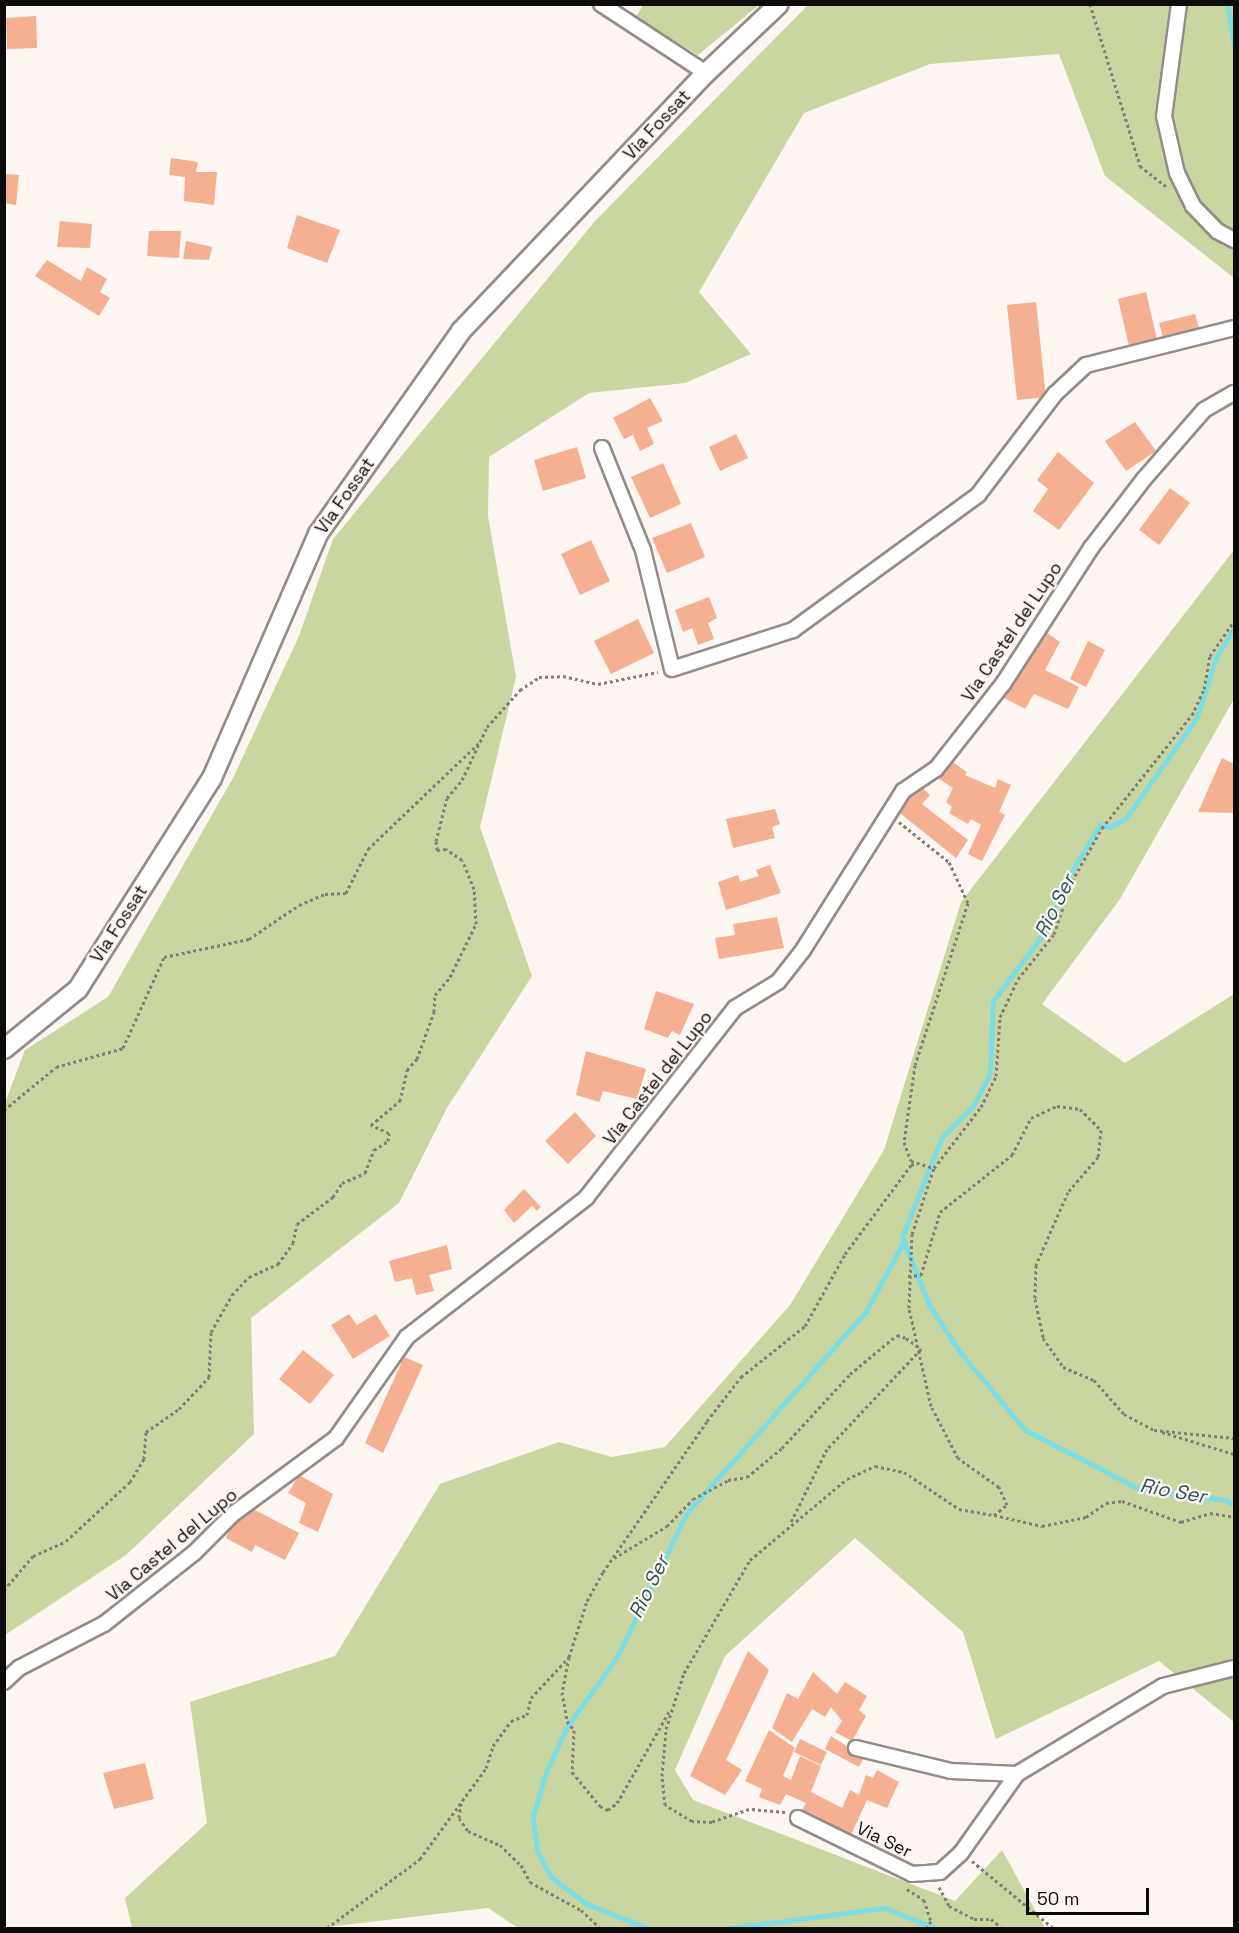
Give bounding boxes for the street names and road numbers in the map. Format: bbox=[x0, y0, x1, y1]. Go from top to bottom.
street label: Via Fossat bbox=[619, 85, 695, 165]
street label: Via Fossat bbox=[311, 454, 379, 538]
street label: Via Castel del Lupo bbox=[957, 558, 1067, 706]
street label: Via Fossat bbox=[86, 881, 152, 967]
street label: Via Castel del Lupo bbox=[599, 1007, 717, 1149]
street label: Via Castel del Lupo bbox=[102, 1484, 242, 1606]
street label: Via Ser bbox=[853, 1817, 915, 1863]

